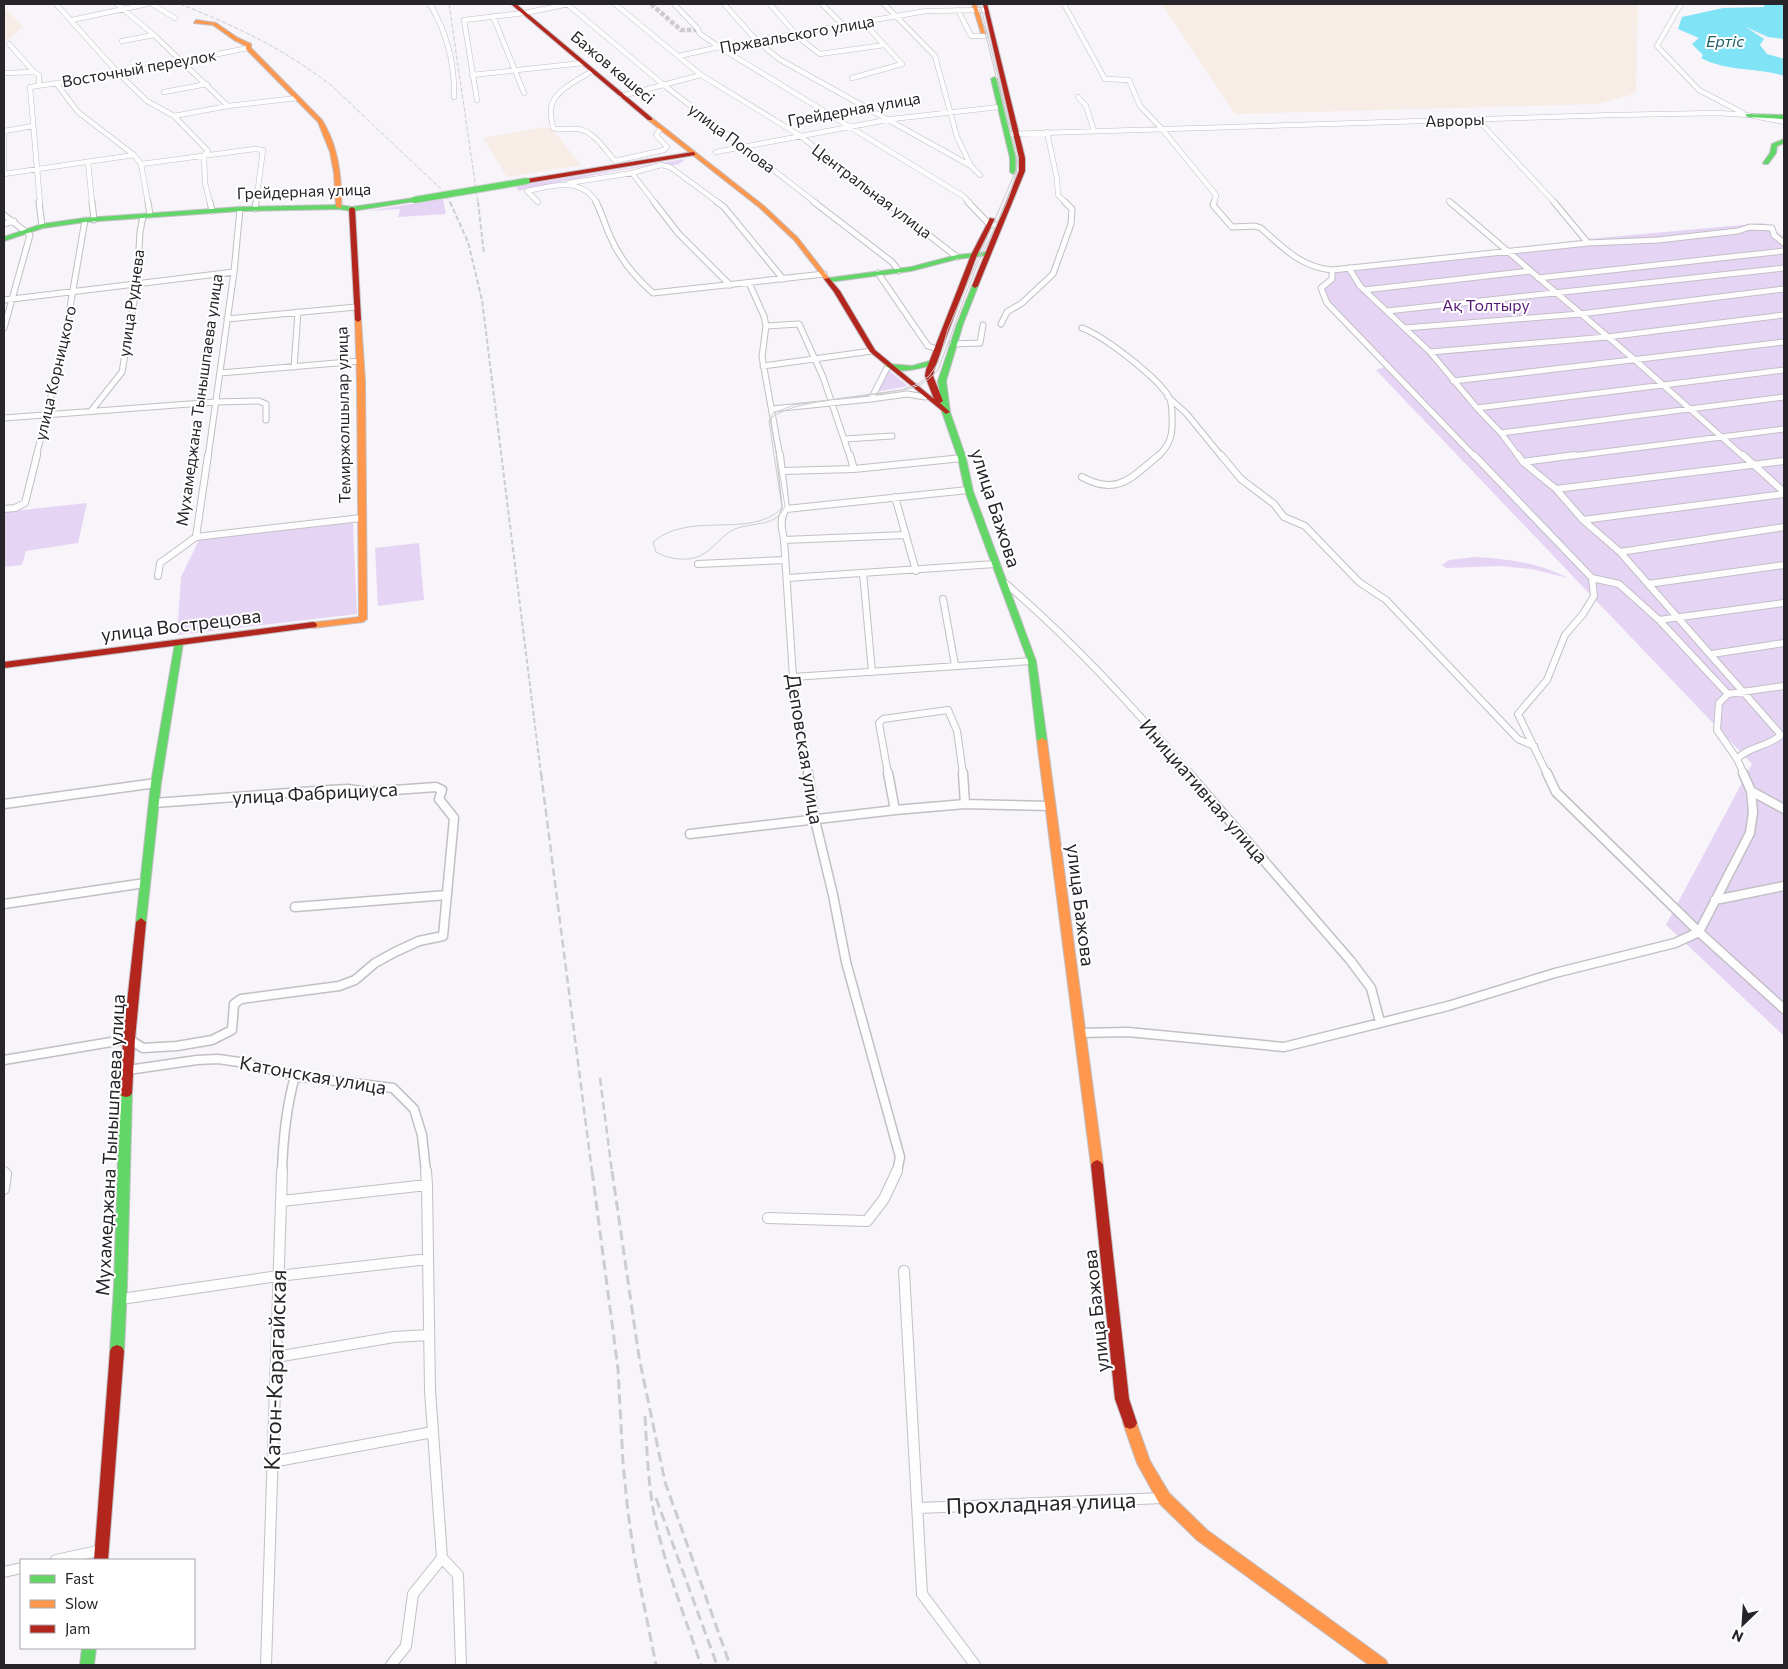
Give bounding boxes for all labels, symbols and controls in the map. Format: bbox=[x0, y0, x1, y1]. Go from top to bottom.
street label: Пржвальского улица bbox=[718, 11, 876, 56]
street label: Бажов көшесі bbox=[568, 26, 659, 107]
water label: Ертіс bbox=[1706, 31, 1744, 50]
street label: Восточный переулок bbox=[60, 44, 218, 90]
street label: Грейдерная улица bbox=[786, 87, 922, 130]
street label: улица Попова bbox=[685, 99, 779, 176]
street label: Авроры bbox=[1425, 109, 1485, 130]
street label: Центральная улица bbox=[809, 139, 936, 242]
street label: Грейдерная улица bbox=[236, 179, 372, 202]
street label: улица Руднева bbox=[114, 248, 147, 358]
street label: Мухамеджана Тынышпаева улица bbox=[171, 273, 226, 527]
park label: Ақ Толтыру bbox=[1442, 295, 1530, 314]
street label: улица Корницкого bbox=[30, 304, 79, 442]
street label: Темиржолшылар улица bbox=[331, 327, 354, 503]
street label: улица Бажова bbox=[966, 446, 1026, 570]
street label: улица Вострецова bbox=[100, 603, 262, 646]
street label: Деповская улица bbox=[782, 672, 829, 826]
street label: Инициативная улица bbox=[1135, 714, 1273, 868]
street label: улица Фабрициуса bbox=[232, 777, 398, 808]
street label: улица Бажова bbox=[1063, 842, 1100, 968]
street label: Мухамеджана Тынышпаева улица bbox=[90, 993, 129, 1296]
street label: Катонская улица bbox=[238, 1050, 388, 1099]
street label: улица Бажова bbox=[1078, 1249, 1113, 1374]
street label: Катон-Карагайская bbox=[258, 1269, 292, 1471]
street label: Прохладная улица bbox=[945, 1486, 1137, 1519]
legend bbox=[20, 1559, 195, 1649]
text: Fast bbox=[65, 1569, 94, 1587]
text: Slow bbox=[65, 1594, 98, 1612]
north arrow bbox=[1718, 1599, 1768, 1649]
text: Jam bbox=[65, 1619, 90, 1637]
text: N bbox=[1729, 1626, 1746, 1646]

